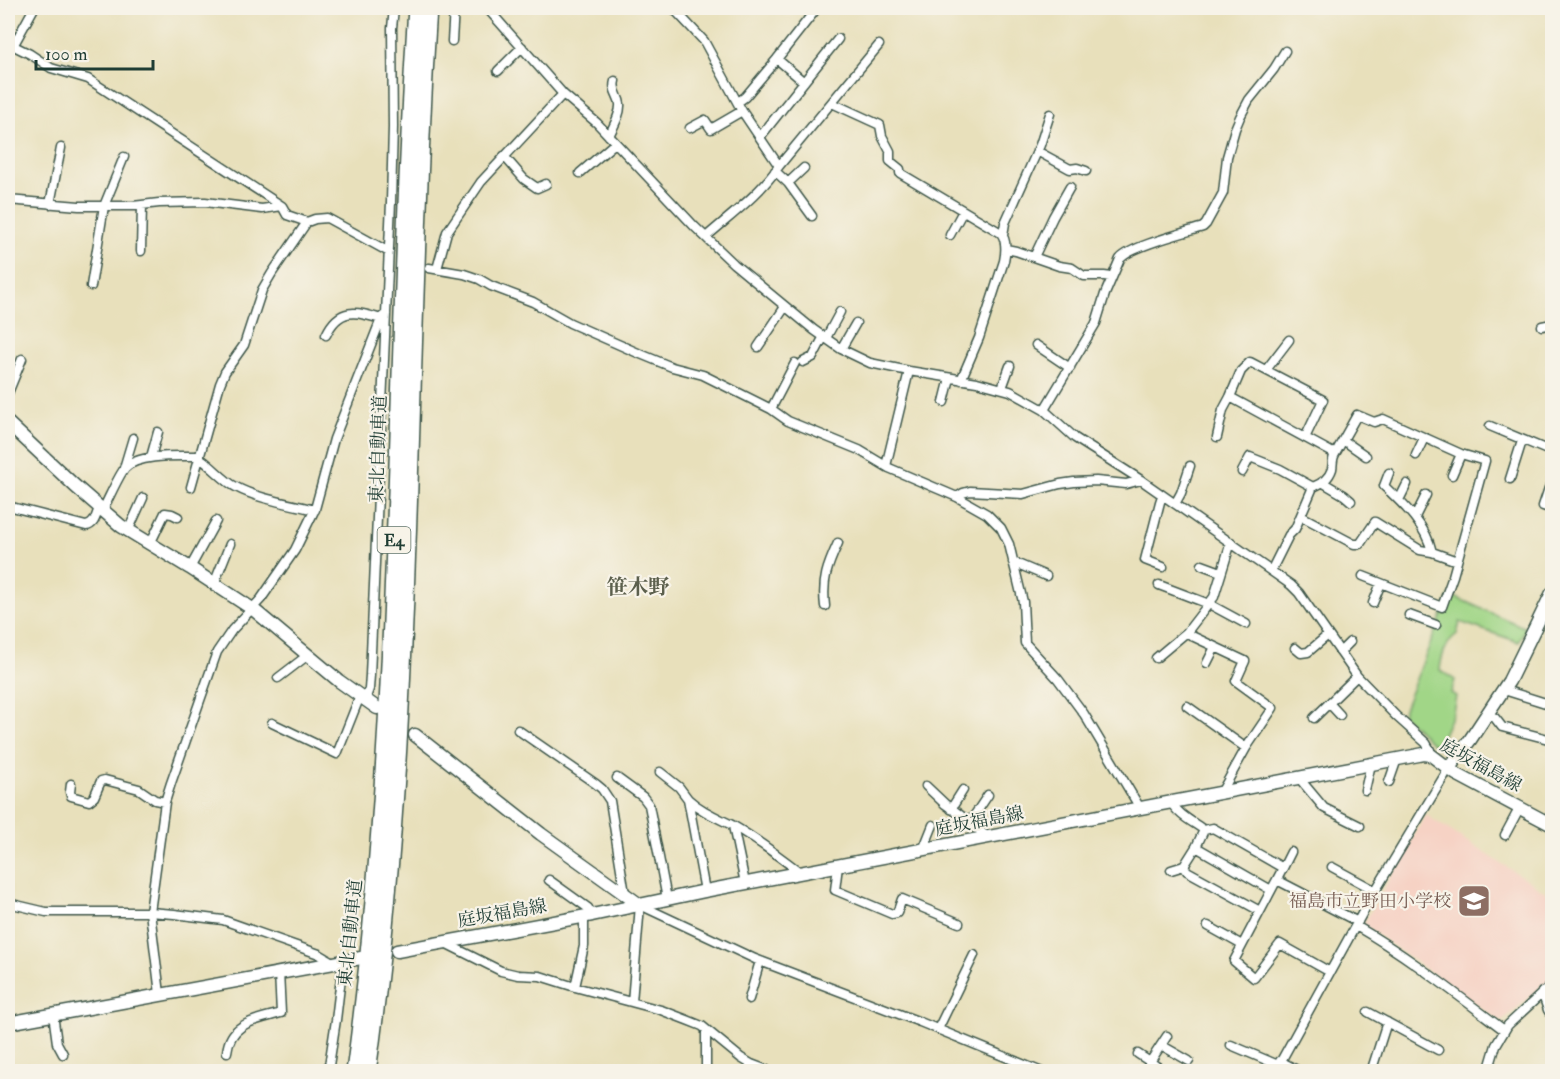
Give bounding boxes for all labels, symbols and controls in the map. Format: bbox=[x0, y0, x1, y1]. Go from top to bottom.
scale bar bbox=[36, 33, 153, 71]
text: 100 m bbox=[45, 43, 88, 66]
street label: 東北自動車道 bbox=[365, 395, 392, 503]
road number: E4 bbox=[378, 527, 410, 553]
district label: 笹木野 bbox=[607, 574, 670, 601]
street label: 庭坂福島線 bbox=[1436, 734, 1526, 797]
street label: 庭坂福島線 bbox=[933, 802, 1025, 841]
street label: 東北自動車道 bbox=[333, 878, 368, 988]
school or university icon: 福島市立野田小学校 bbox=[1456, 883, 1492, 919]
place label: 福島市立野田小学校 bbox=[1289, 890, 1451, 913]
street label: 庭坂福島線 bbox=[456, 894, 548, 933]

